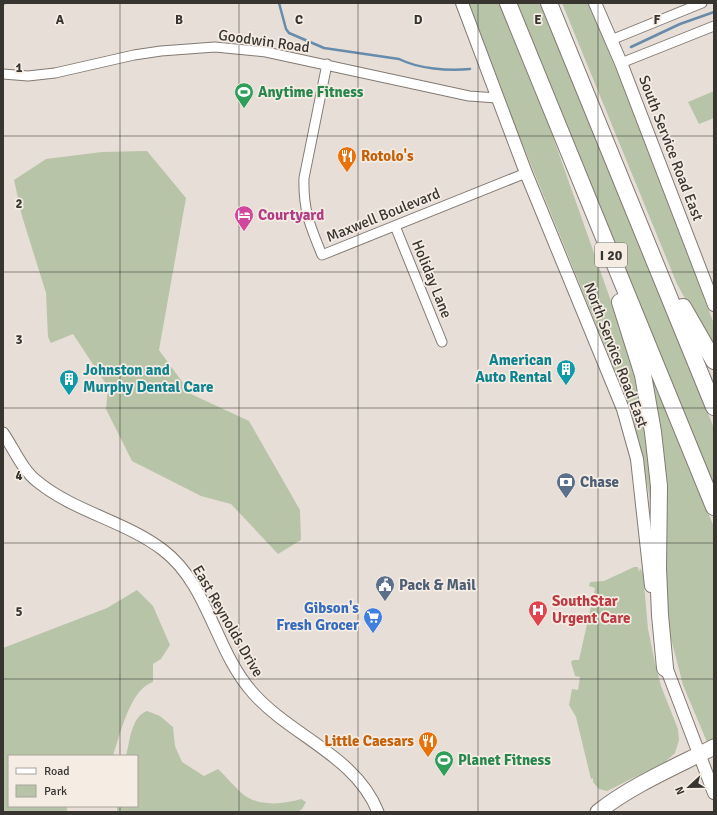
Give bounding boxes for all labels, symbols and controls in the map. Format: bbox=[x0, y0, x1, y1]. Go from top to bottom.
text: A bbox=[56, 12, 65, 28]
text: B bbox=[175, 12, 183, 28]
text: C bbox=[295, 12, 303, 28]
text: D bbox=[414, 12, 423, 28]
text: E bbox=[534, 12, 542, 28]
text: F bbox=[654, 12, 661, 28]
street label: Goodwin Road bbox=[217, 26, 311, 56]
text: 1 bbox=[15, 60, 23, 76]
street label: South Service Road East bbox=[635, 73, 707, 223]
sports icon: Anytime Fitness bbox=[233, 81, 255, 109]
place label: Anytime Fitness bbox=[258, 83, 364, 101]
restaurant icon: Rotolo's bbox=[336, 145, 358, 173]
place label: Rotolo's bbox=[361, 147, 414, 165]
street label: Maxwell Boulevard bbox=[323, 184, 443, 246]
text: 2 bbox=[15, 196, 23, 212]
hotel icon: Courtyard bbox=[233, 204, 255, 232]
place label: Courtyard bbox=[258, 206, 324, 224]
street label: Holiday Lane bbox=[408, 237, 456, 321]
road number: I 20 bbox=[595, 243, 627, 267]
street label: North Service Road East bbox=[580, 280, 652, 430]
text: 3 bbox=[15, 332, 23, 348]
place label: American Auto Rental bbox=[475, 351, 552, 386]
building icon: American Auto Rental bbox=[555, 358, 577, 386]
place label: Johnston and Murphy Dental Care bbox=[83, 361, 213, 396]
building icon: Johnston and Murphy Dental Care bbox=[58, 368, 80, 396]
text: 4 bbox=[15, 468, 23, 484]
bank icon: Chase bbox=[555, 471, 577, 499]
place label: Chase bbox=[580, 473, 619, 491]
street label: East Reynolds Drive bbox=[189, 562, 267, 680]
public building icon: Pack & Mail bbox=[374, 574, 396, 602]
place label: Pack & Mail bbox=[399, 576, 476, 594]
place label: SouthStar Urgent Care bbox=[552, 592, 631, 627]
place label: Gibson's Fresh Grocer bbox=[276, 599, 359, 634]
hospital icon: SouthStar Urgent Care bbox=[527, 599, 549, 627]
text: 5 bbox=[15, 604, 23, 620]
supermarket icon: Gibson's Fresh Grocer bbox=[362, 606, 384, 634]
restaurant icon: Little Caesars bbox=[417, 730, 439, 758]
place label: Little Caesars bbox=[324, 732, 414, 750]
sports icon: Planet Fitness bbox=[433, 749, 455, 777]
place label: Planet Fitness bbox=[458, 751, 551, 769]
legend bbox=[8, 755, 138, 807]
text: Road bbox=[44, 764, 70, 779]
north arrow bbox=[669, 767, 709, 807]
text: Park bbox=[44, 784, 67, 799]
text: N bbox=[673, 785, 688, 797]

